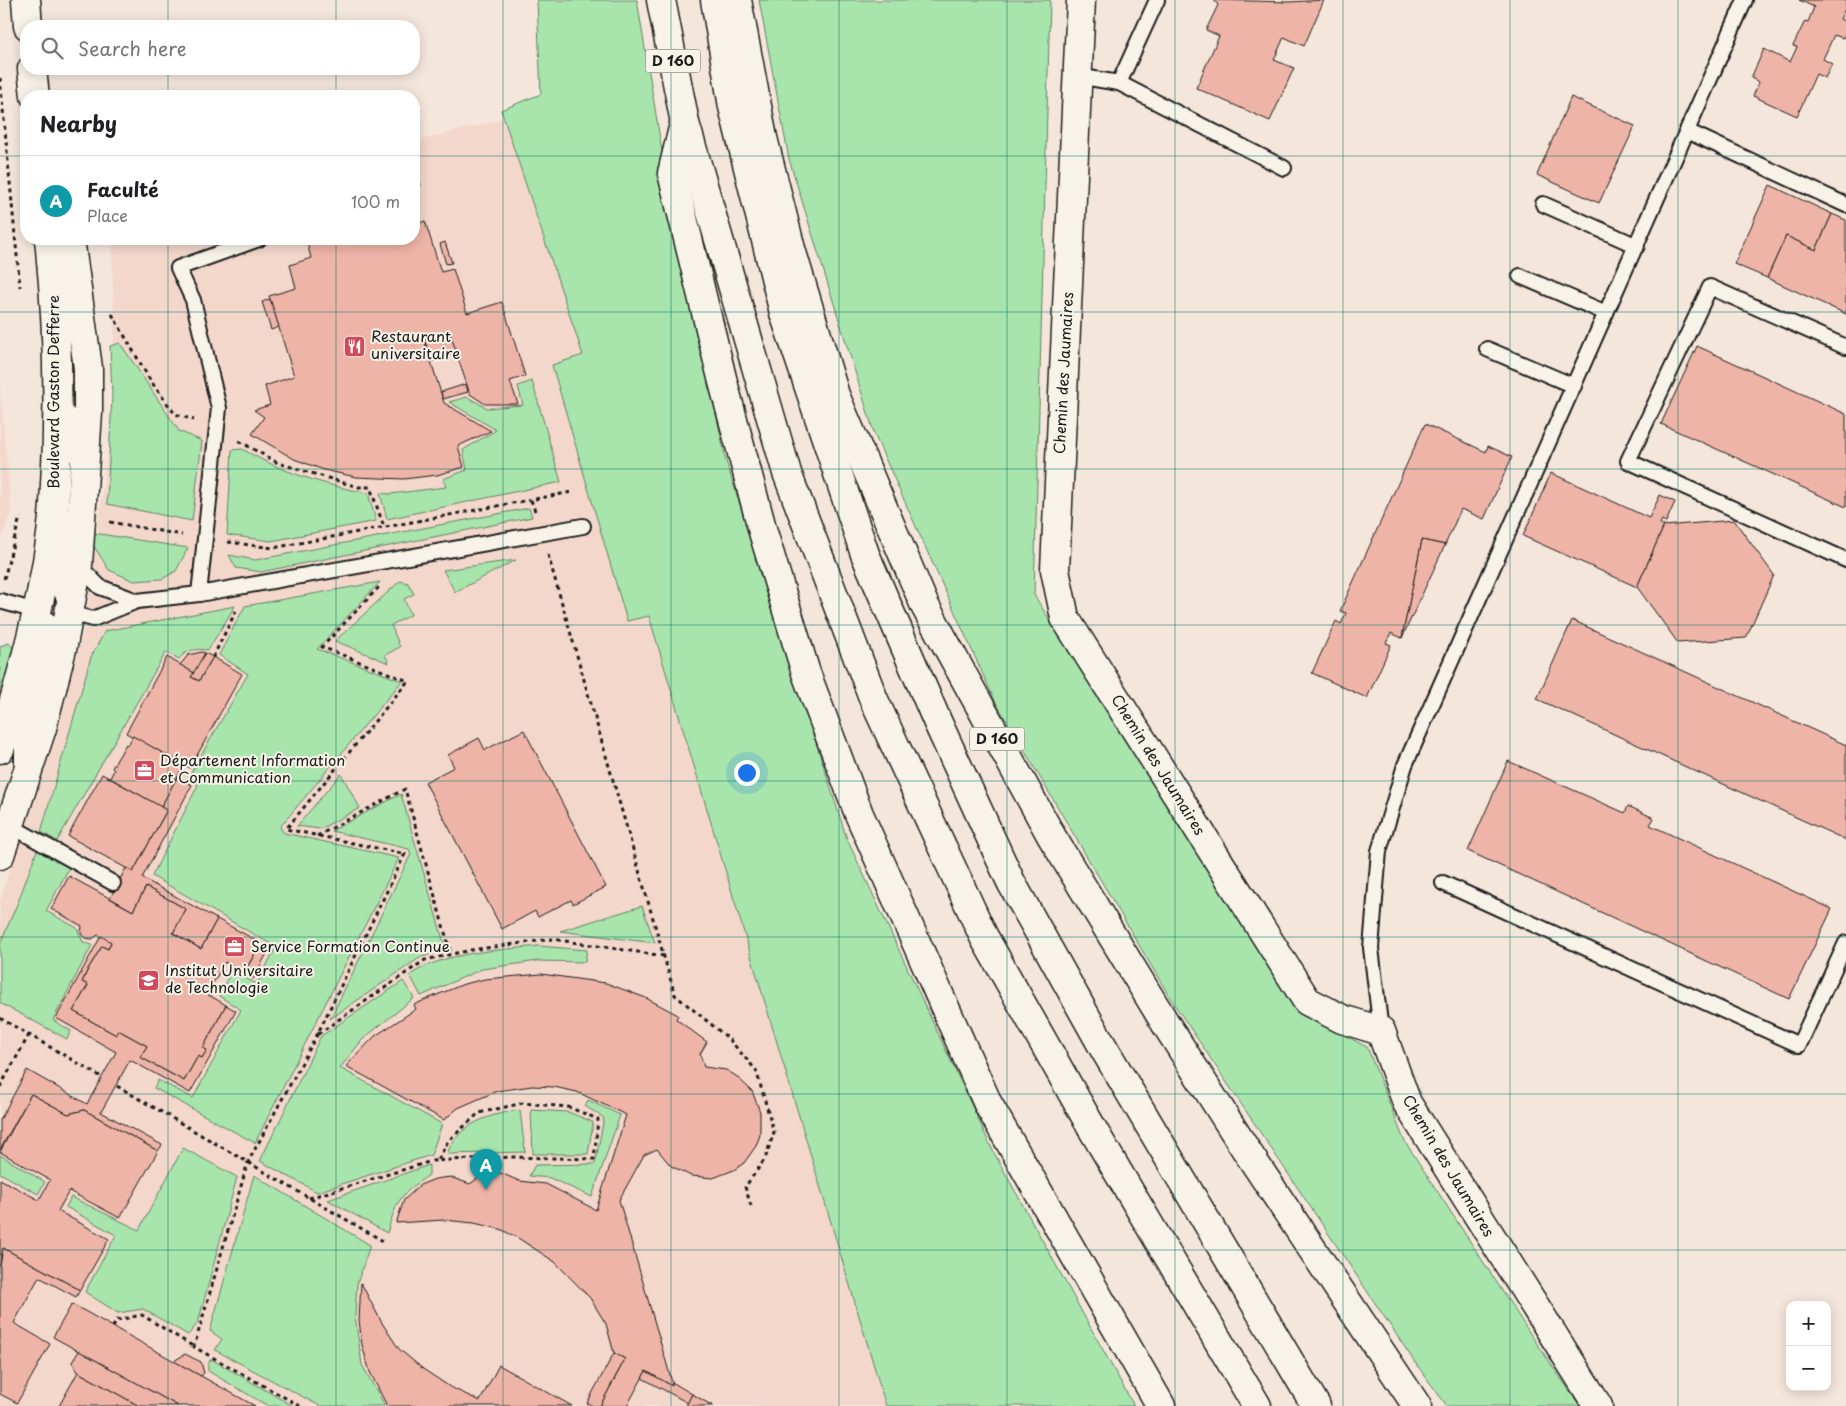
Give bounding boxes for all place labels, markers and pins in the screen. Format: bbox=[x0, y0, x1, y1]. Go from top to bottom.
place label: Restaurant universitaire bbox=[371, 324, 460, 364]
restaurant icon: Restaurant universitaire bbox=[343, 334, 367, 358]
place label: Département Information et Communication bbox=[160, 748, 345, 788]
office icon: Département Information et Communication bbox=[132, 758, 156, 782]
place label: Service Formation Continue bbox=[251, 934, 450, 957]
office icon: Service Formation Continue bbox=[223, 935, 247, 959]
place label: Institut Universitaire de Technologie bbox=[165, 958, 313, 998]
school or university icon: Institut Universitaire de Technologie bbox=[137, 968, 161, 992]
pin: A bbox=[470, 1149, 502, 1190]

